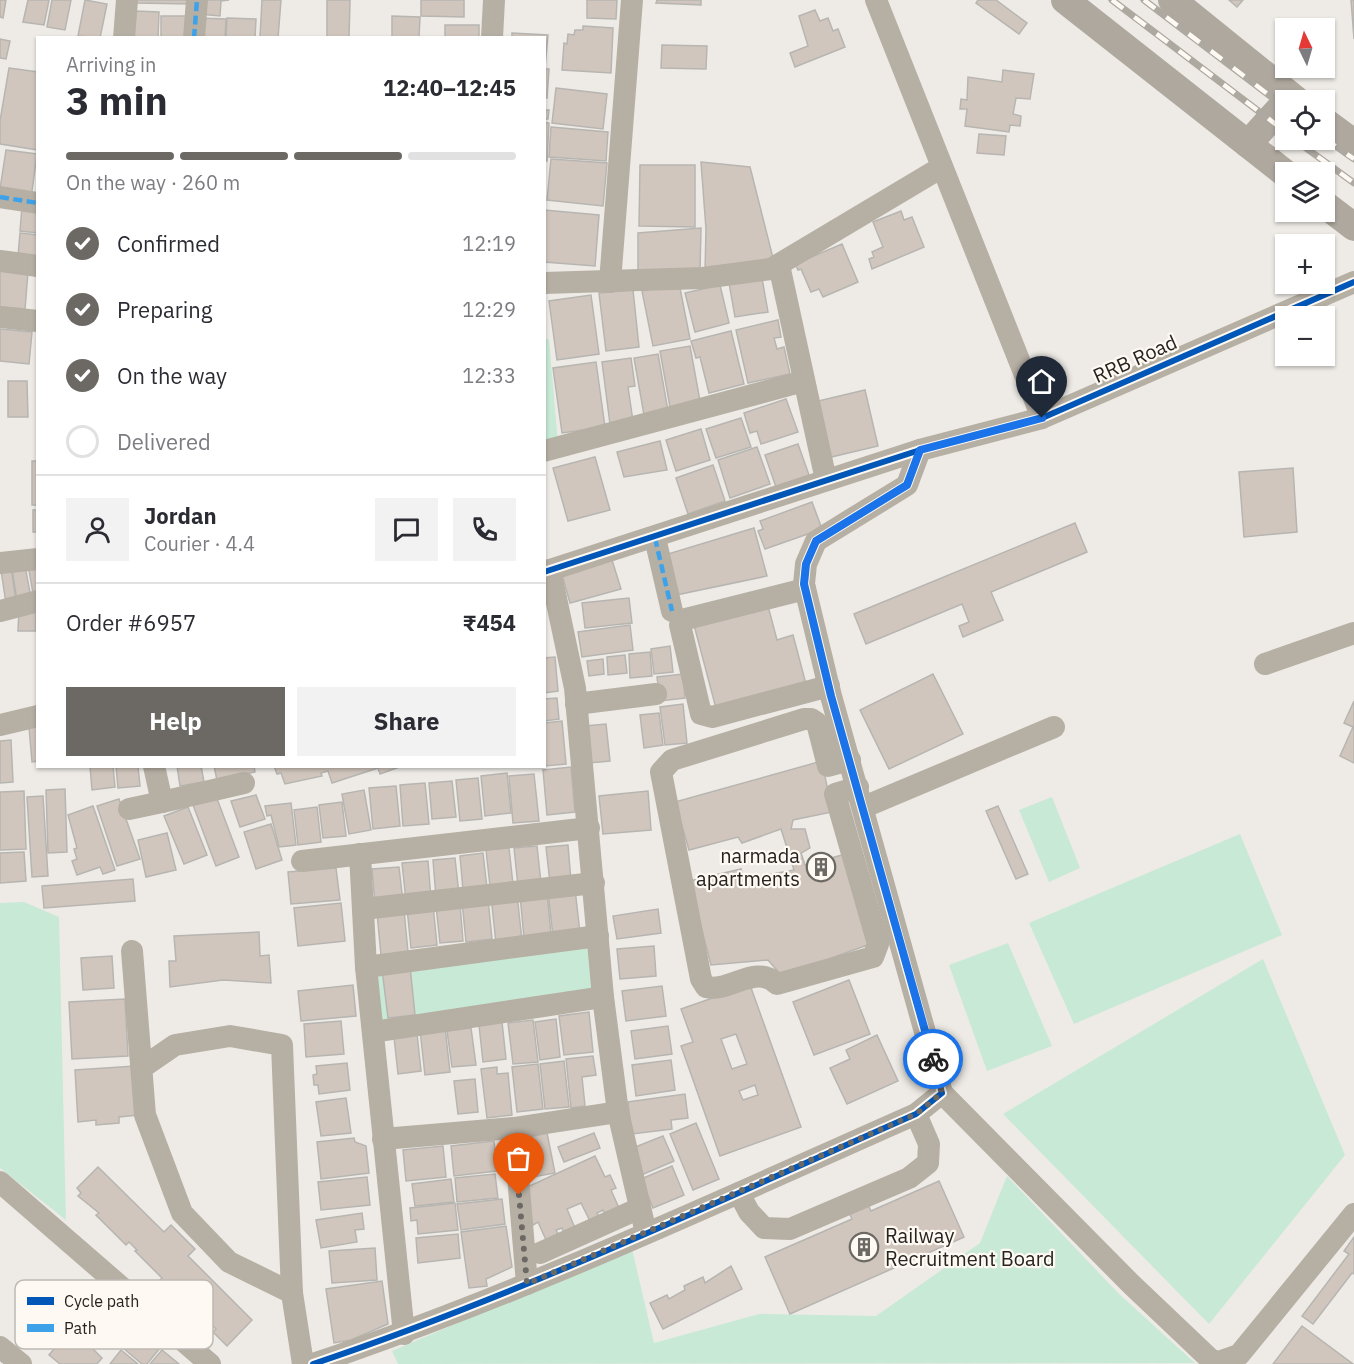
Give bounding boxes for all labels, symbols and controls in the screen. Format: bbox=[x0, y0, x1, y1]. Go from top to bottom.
north arrow bbox=[1275, 18, 1335, 78]
map controls bbox=[1275, 18, 1335, 366]
text: Arriving in bbox=[66, 51, 156, 78]
text: 12:40–12:45 bbox=[383, 73, 516, 102]
text: 3 min bbox=[66, 75, 168, 126]
button: locate bbox=[1275, 90, 1335, 150]
button: layers bbox=[1275, 162, 1335, 222]
text: On the way · 260 m bbox=[66, 169, 240, 196]
icon: check bbox=[66, 227, 99, 260]
text: Confirmed bbox=[117, 229, 220, 258]
text: 12:19 bbox=[462, 230, 516, 257]
button: + bbox=[1275, 234, 1335, 294]
icon: check bbox=[66, 293, 99, 326]
text: Preparing bbox=[117, 295, 212, 324]
text: 12:29 bbox=[462, 296, 516, 323]
button: − bbox=[1275, 306, 1335, 366]
street label: RRB Road bbox=[1088, 328, 1181, 389]
pin bbox=[1016, 356, 1067, 418]
icon: check bbox=[66, 359, 99, 392]
text: On the way bbox=[117, 361, 227, 390]
text: 12:33 bbox=[462, 362, 516, 389]
icon: home bbox=[1025, 365, 1058, 398]
text: Delivered bbox=[117, 427, 211, 456]
button: person bbox=[66, 498, 129, 561]
button: chat bbox=[375, 498, 438, 561]
button: phone bbox=[453, 498, 516, 561]
text: Jordan bbox=[144, 501, 217, 530]
text: Courier · 4.4 bbox=[144, 530, 255, 557]
text: Order #6957 bbox=[66, 608, 196, 637]
text: ₹454 bbox=[463, 608, 516, 637]
button: Help bbox=[66, 687, 285, 756]
button: Share bbox=[297, 687, 516, 756]
place label: narmada apartments bbox=[696, 842, 800, 892]
building icon: narmada apartments bbox=[805, 851, 837, 883]
courier bbox=[903, 1029, 963, 1089]
icon: bike bbox=[917, 1043, 950, 1076]
pin bbox=[493, 1133, 544, 1195]
icon: bag bbox=[502, 1142, 535, 1175]
place label: Railway Recruitment Board bbox=[885, 1222, 1055, 1272]
building icon: Railway Recruitment Board bbox=[848, 1231, 880, 1263]
legend bbox=[15, 1280, 213, 1349]
text: Cycle path bbox=[64, 1291, 139, 1311]
text: Path bbox=[64, 1318, 97, 1338]

